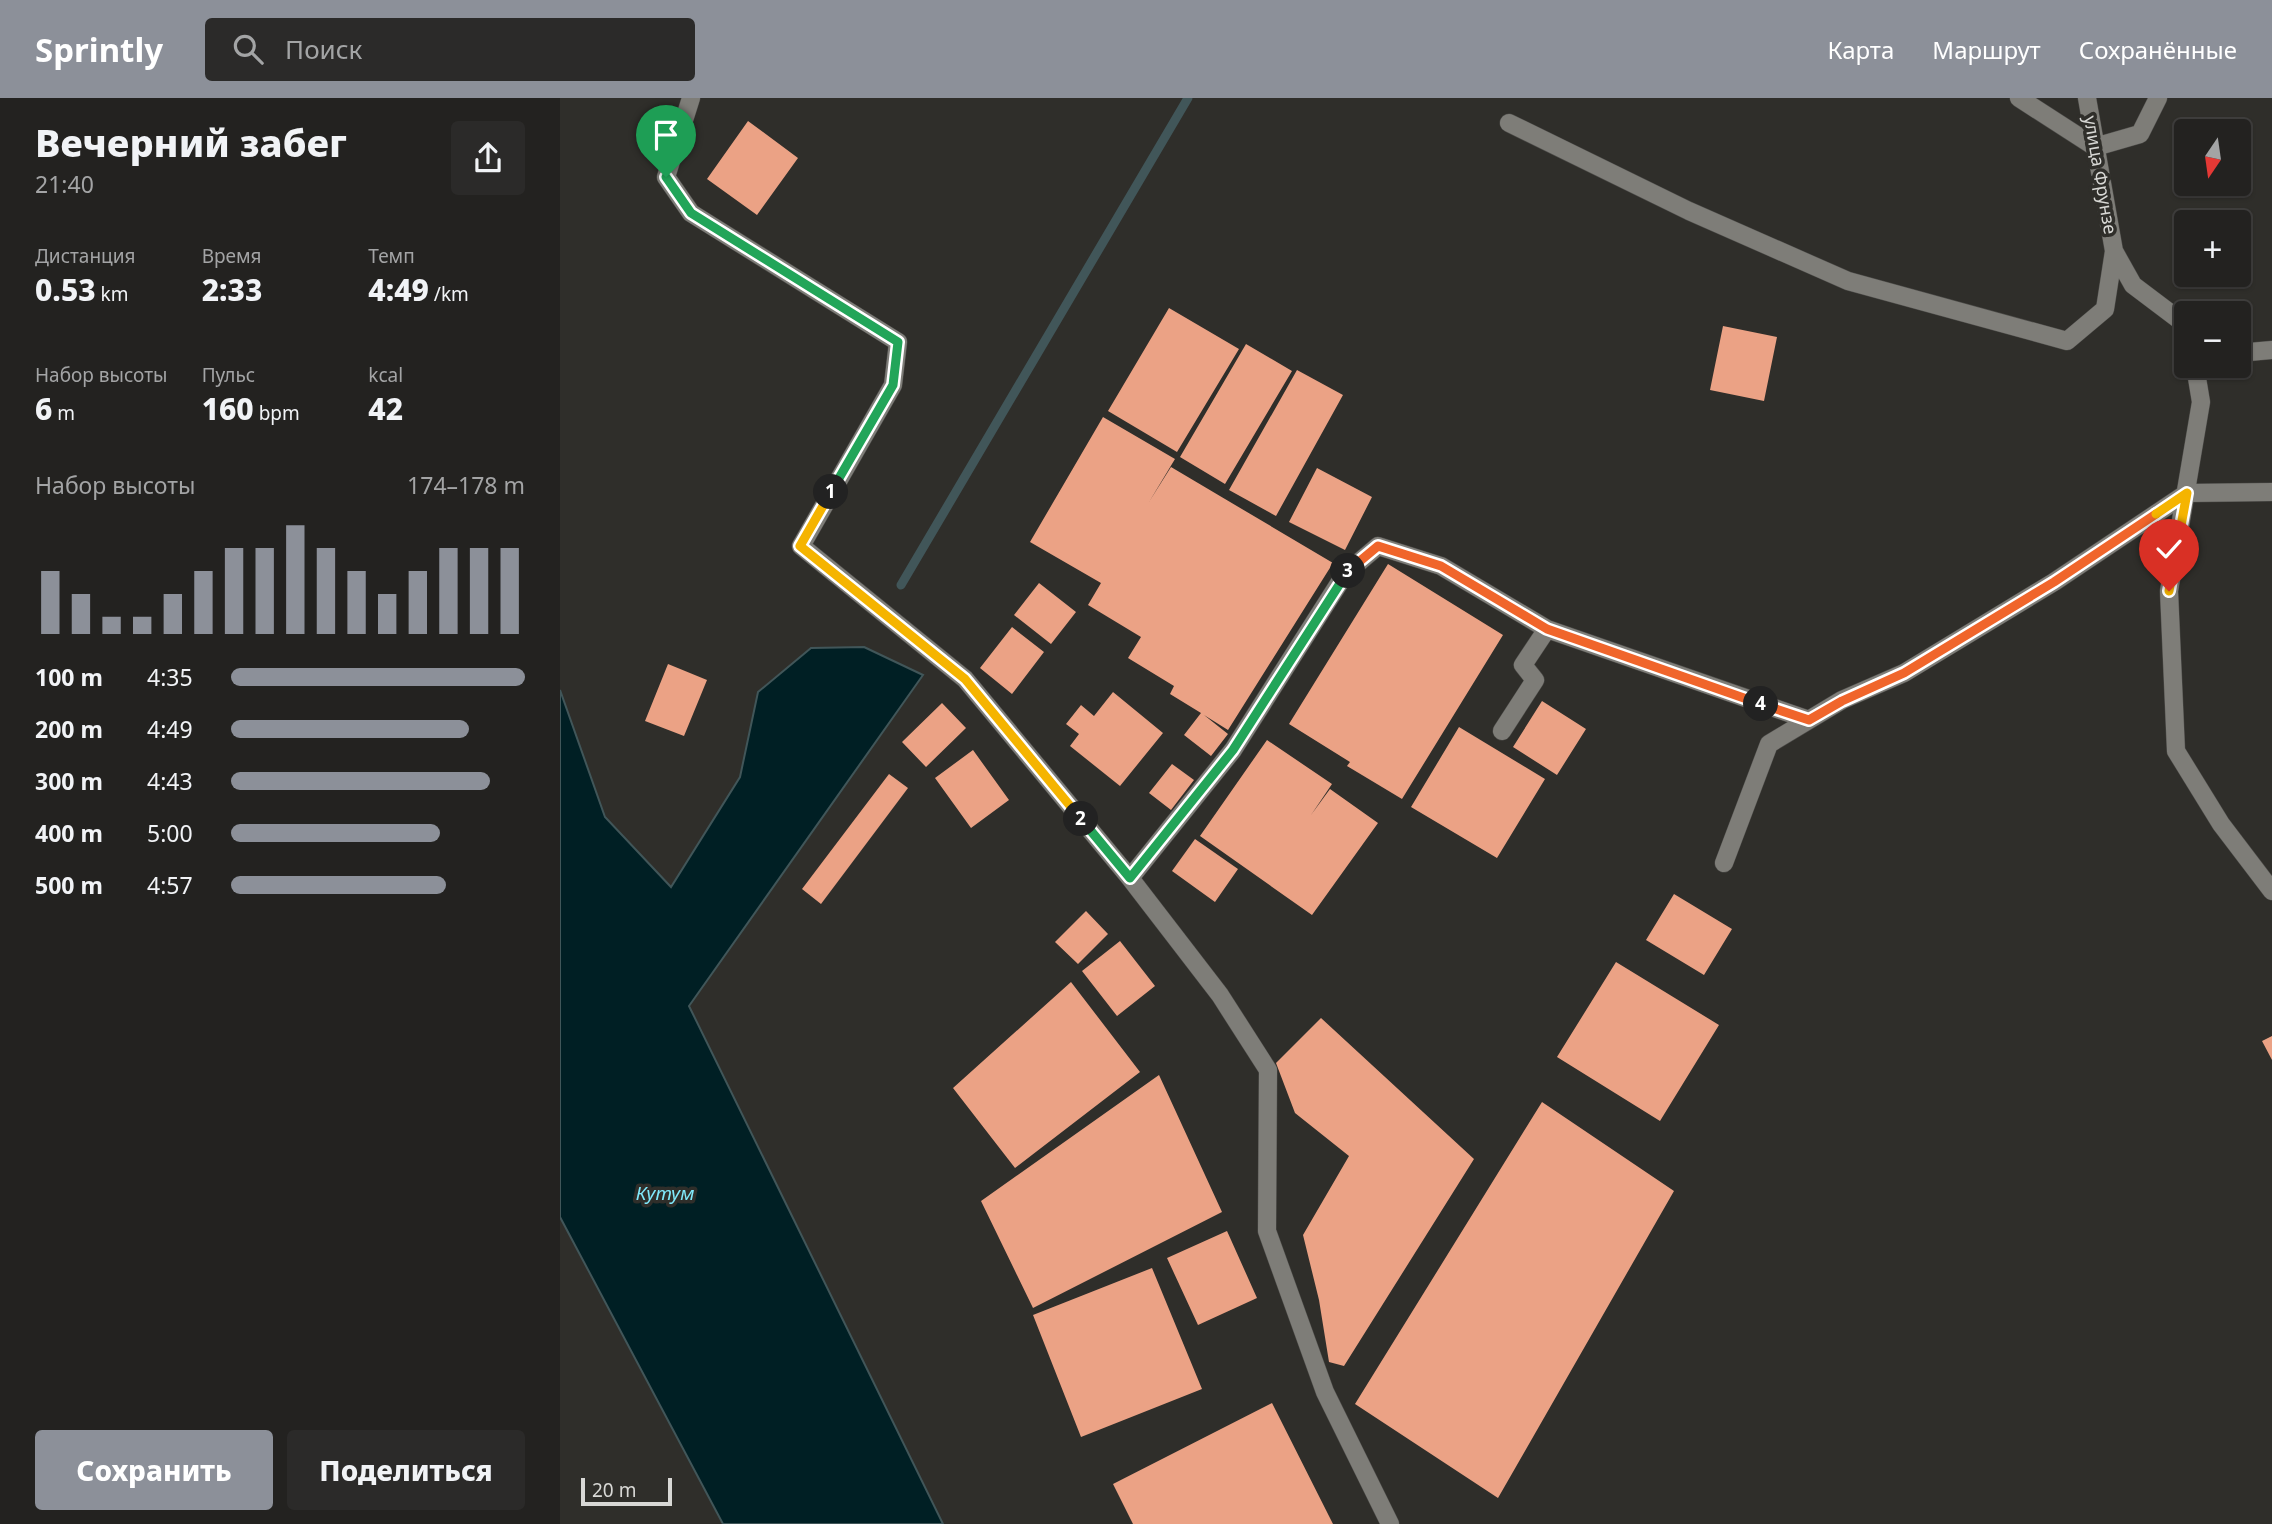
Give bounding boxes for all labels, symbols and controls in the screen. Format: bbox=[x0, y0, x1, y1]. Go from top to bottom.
search box bbox=[205, 18, 695, 81]
text: Sprintly bbox=[35, 27, 163, 72]
icon: search bbox=[229, 30, 267, 68]
text: Поиск bbox=[285, 31, 362, 67]
text: Карта bbox=[1827, 33, 1894, 66]
text: Маршрут bbox=[1932, 33, 2041, 66]
text: Сохранённые bbox=[2079, 33, 2237, 66]
pin bbox=[636, 105, 696, 177]
street label: улица Фрунзе bbox=[2079, 114, 2123, 236]
text: Вечерний забег bbox=[35, 116, 347, 168]
icon: arrive bbox=[647, 116, 685, 154]
north arrow bbox=[2174, 119, 2250, 196]
map controls bbox=[2174, 119, 2251, 378]
button: share bbox=[451, 121, 525, 195]
text: 21:40 bbox=[35, 168, 94, 200]
button: + bbox=[2174, 210, 2251, 287]
text: Дистанция bbox=[35, 243, 135, 269]
text: Время bbox=[202, 243, 262, 269]
text: Темп bbox=[368, 243, 415, 269]
text: 0.53 bbox=[35, 269, 96, 310]
text: 2:33 bbox=[202, 269, 262, 310]
text: 4:49 bbox=[368, 269, 429, 310]
text: km bbox=[96, 281, 128, 307]
text: /km bbox=[429, 281, 469, 307]
button: − bbox=[2174, 301, 2251, 378]
text: Набор высоты bbox=[35, 362, 167, 388]
text: Пульс bbox=[202, 362, 255, 388]
text: kcal bbox=[368, 362, 403, 388]
text: 6 bbox=[35, 388, 52, 429]
text: 160 bbox=[202, 388, 254, 429]
text: 42 bbox=[368, 388, 403, 429]
text: m bbox=[52, 400, 75, 426]
text: bpm bbox=[254, 400, 300, 426]
text: Набор высоты bbox=[35, 469, 195, 501]
text: 174–178 m bbox=[407, 469, 525, 501]
pin: 1 bbox=[814, 474, 848, 510]
text: 1 bbox=[825, 478, 836, 504]
pin bbox=[2139, 519, 2199, 591]
icon: check bbox=[2150, 530, 2188, 568]
pin: 3 bbox=[1330, 554, 1366, 588]
text: 3 bbox=[1342, 557, 1353, 583]
text: 100 m bbox=[35, 661, 103, 693]
text: 4:35 bbox=[147, 661, 193, 693]
pin: 4 bbox=[1744, 686, 1778, 722]
text: 4 bbox=[1755, 690, 1766, 716]
text: 200 m bbox=[35, 713, 103, 745]
text: 4:49 bbox=[147, 713, 193, 745]
text: 300 m bbox=[35, 765, 103, 797]
text: 4:43 bbox=[147, 765, 193, 797]
pin: 2 bbox=[1064, 802, 1098, 836]
text: 2 bbox=[1075, 805, 1086, 831]
text: 400 m bbox=[35, 817, 103, 849]
text: 5:00 bbox=[147, 817, 193, 849]
text: 500 m bbox=[35, 869, 103, 901]
text: 4:57 bbox=[147, 869, 193, 901]
water label: Кутум bbox=[636, 1180, 694, 1206]
button: Сохранить bbox=[35, 1430, 273, 1510]
button: Поделиться bbox=[287, 1430, 525, 1510]
scale bar bbox=[581, 1475, 672, 1507]
text: 20 m bbox=[592, 1477, 636, 1503]

